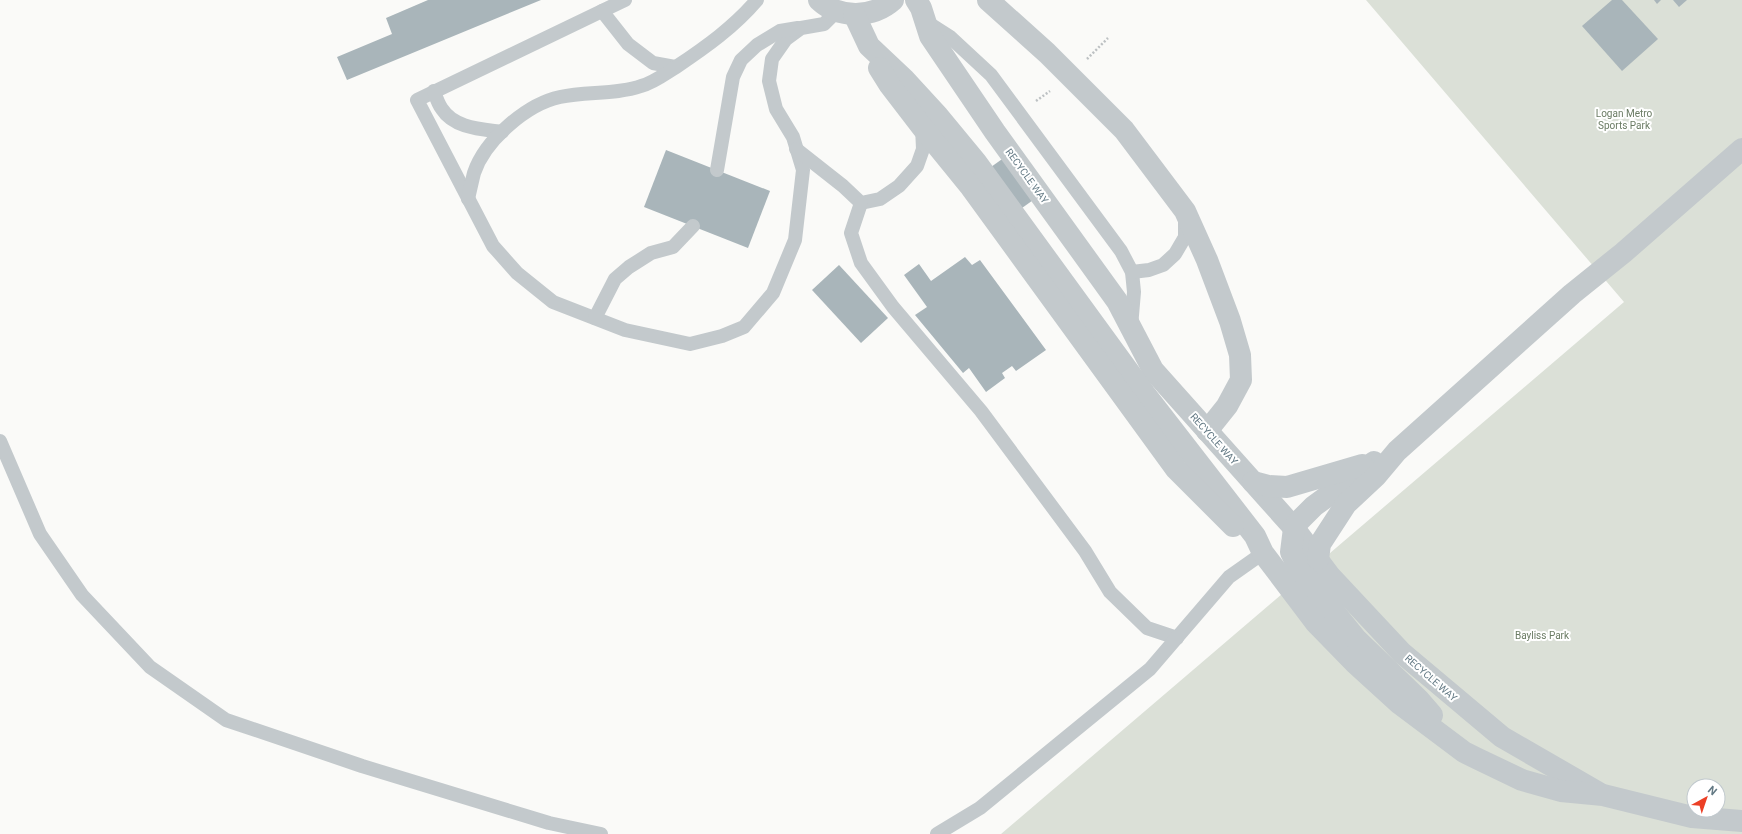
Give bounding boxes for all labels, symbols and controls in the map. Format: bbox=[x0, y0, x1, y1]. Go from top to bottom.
park label: Logan Metro Sports Park bbox=[1596, 108, 1653, 131]
street label: RECYCLE WAY bbox=[1003, 146, 1051, 206]
street label: RECYCLE WAY bbox=[1188, 411, 1240, 467]
park label: Bayliss Park bbox=[1515, 630, 1570, 641]
street label: RECYCLE WAY bbox=[1403, 653, 1459, 703]
north arrow bbox=[1686, 778, 1726, 818]
text: N bbox=[1705, 783, 1719, 798]

